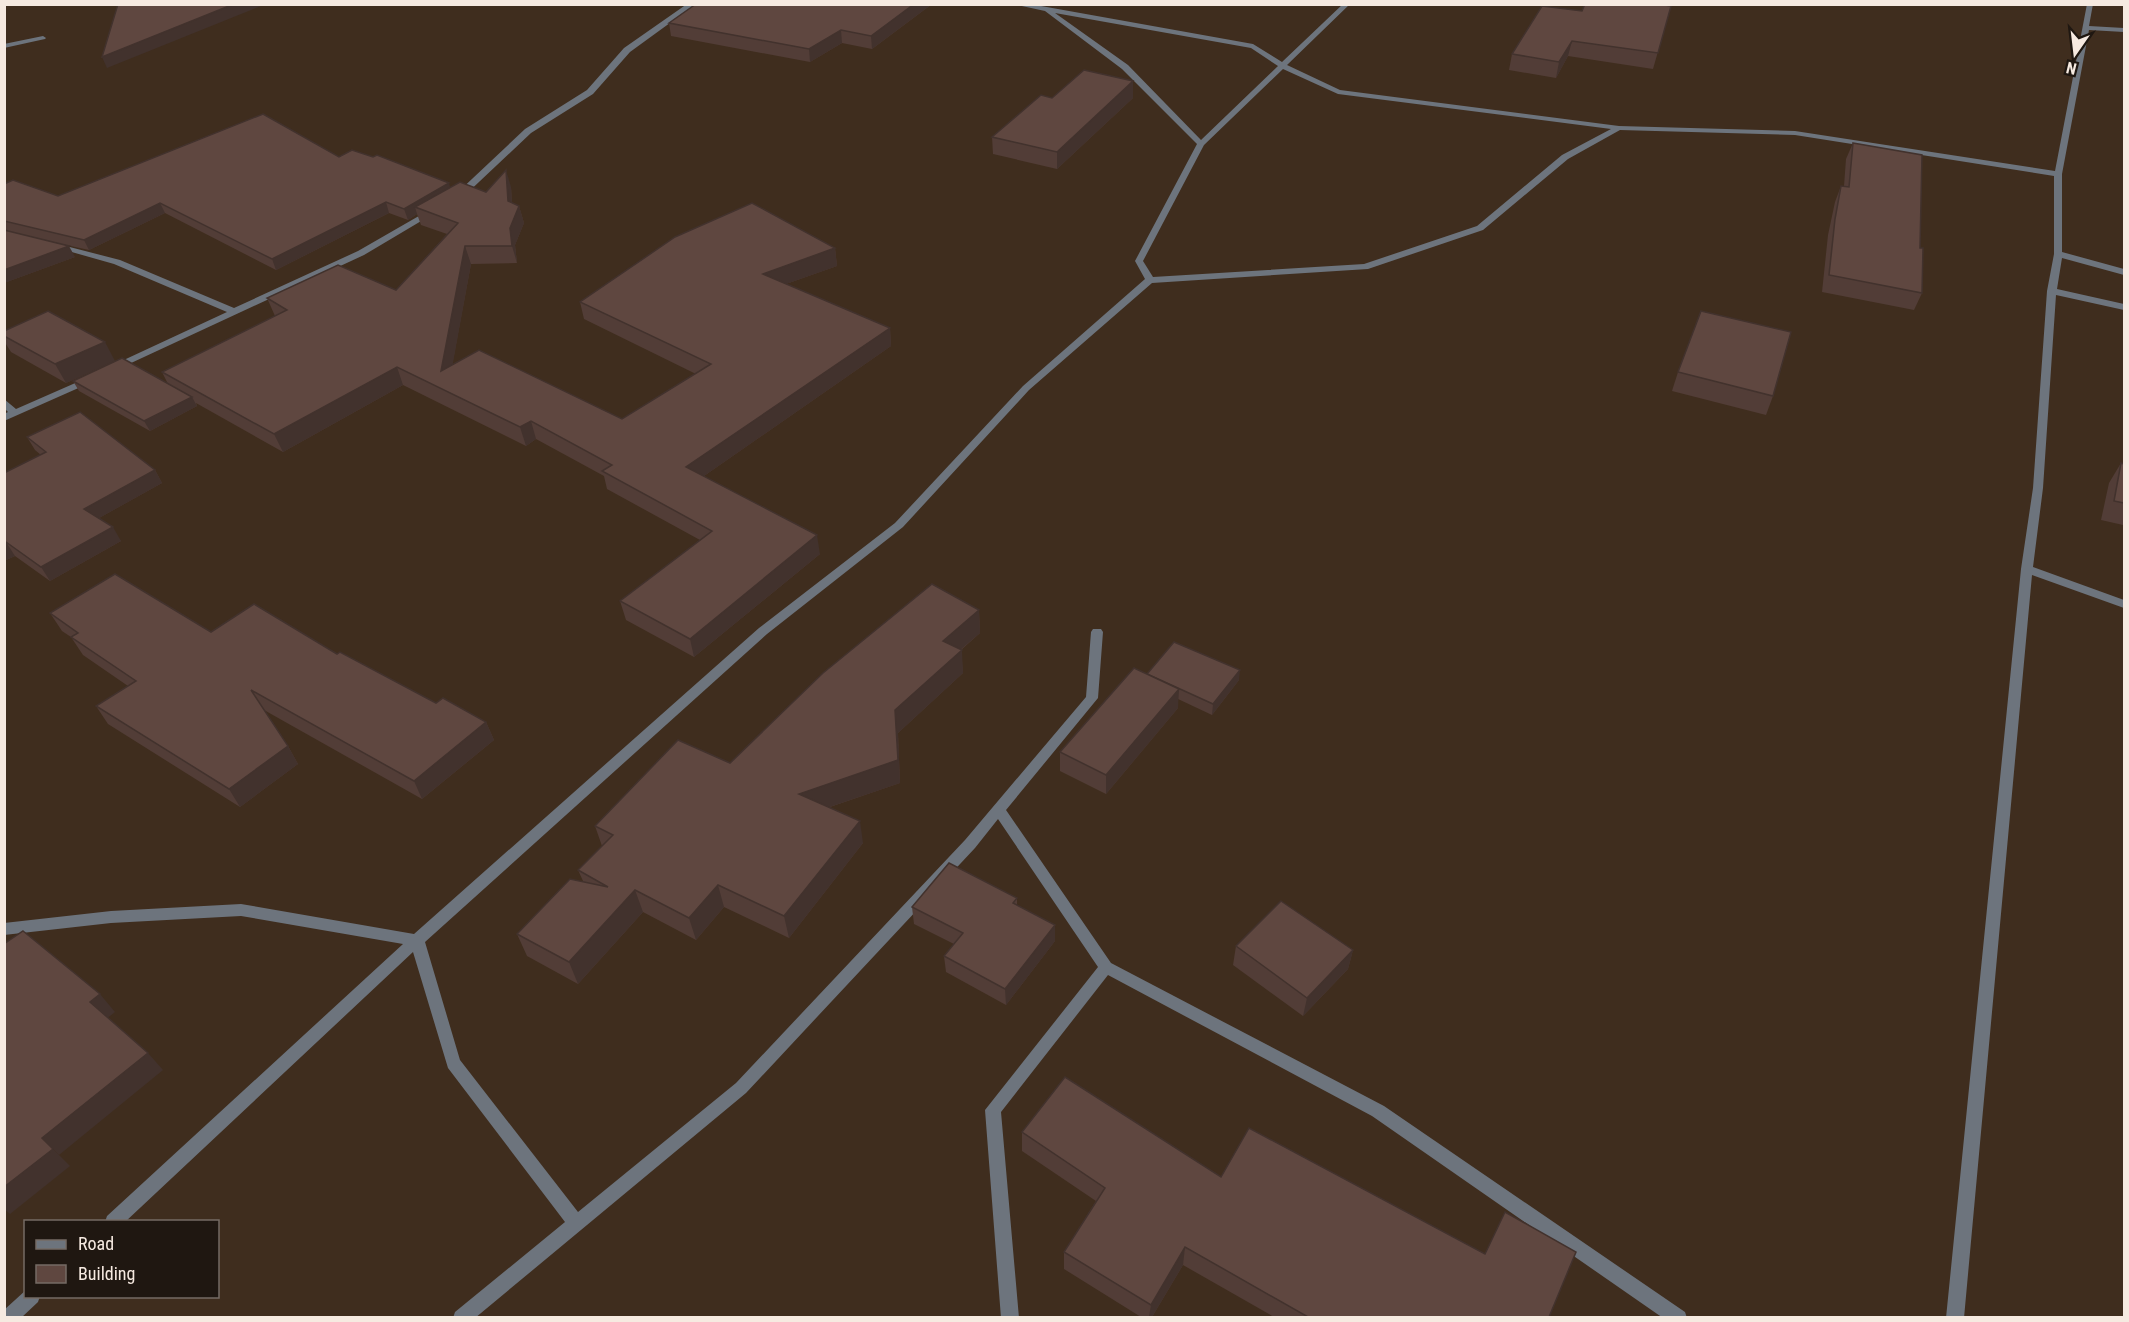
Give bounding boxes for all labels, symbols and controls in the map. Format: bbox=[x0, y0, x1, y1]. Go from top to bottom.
north arrow bbox=[2045, 24, 2105, 84]
text: N bbox=[2064, 58, 2079, 78]
legend bbox=[24, 1220, 219, 1298]
text: Road bbox=[78, 1233, 114, 1254]
text: Building bbox=[78, 1263, 135, 1284]

